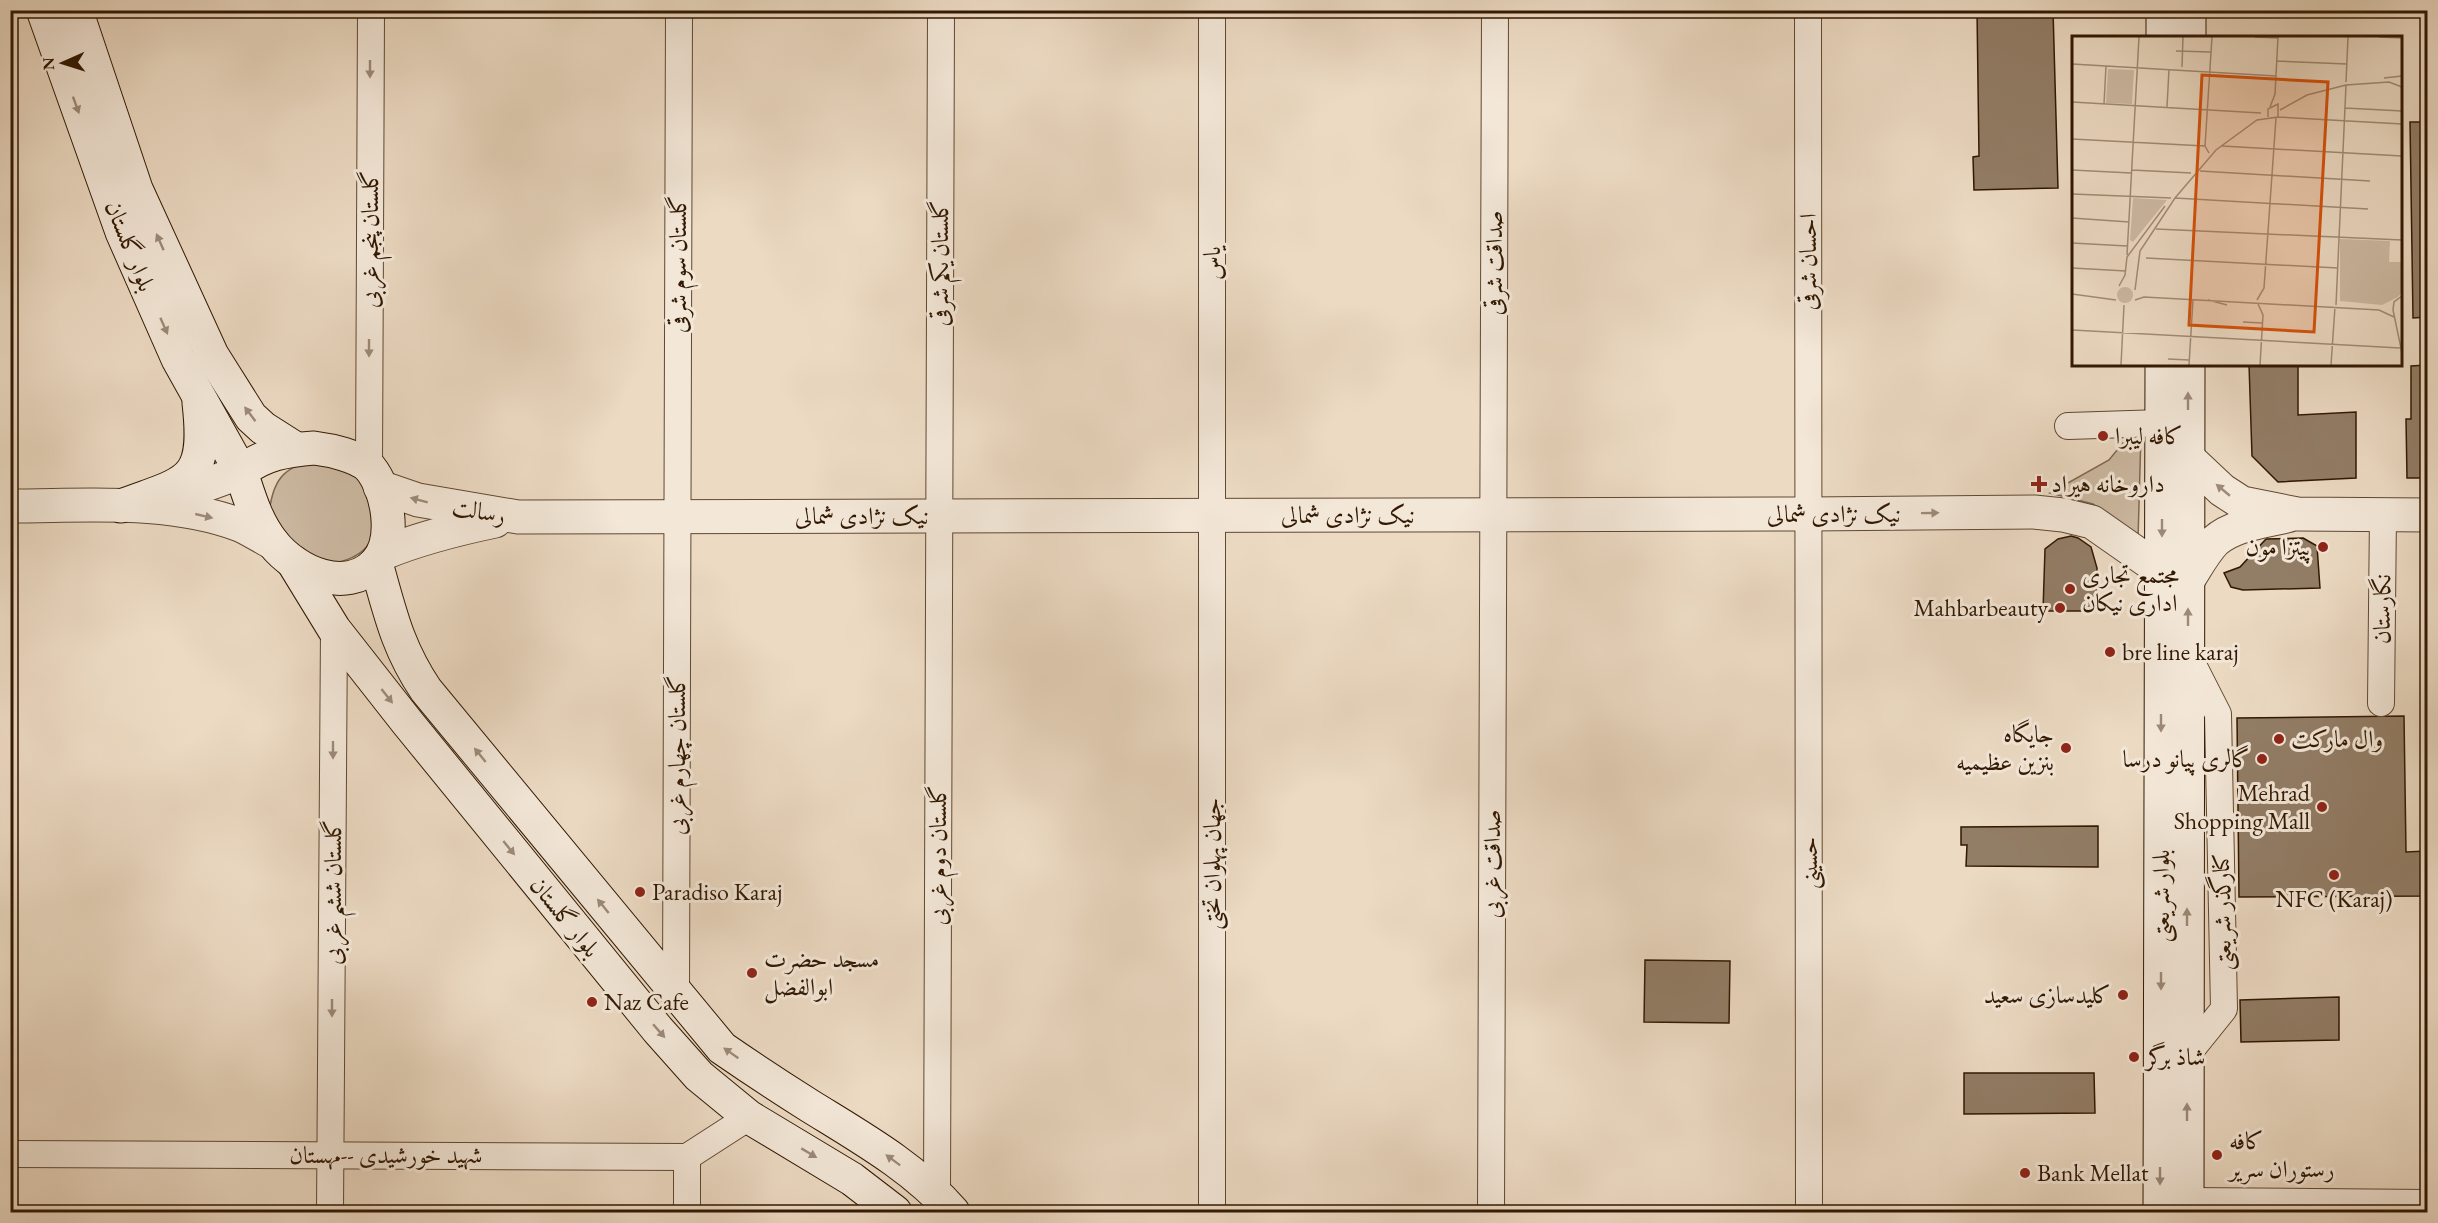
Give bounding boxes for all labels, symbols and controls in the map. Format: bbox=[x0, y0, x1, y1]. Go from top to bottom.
north arrow bbox=[33, 33, 93, 93]
inset map bbox=[2072, 36, 2402, 366]
text: N bbox=[38, 57, 59, 71]
one-way arrow bbox=[365, 59, 375, 78]
one-way arrow bbox=[72, 97, 82, 115]
street label: گلستان پنجم غربی bbox=[354, 170, 392, 308]
street label: گلستان سوم شرقی bbox=[662, 195, 699, 333]
street label: بلوار گلستان bbox=[98, 196, 163, 296]
street label: گلستان یکم شرقی bbox=[924, 200, 962, 326]
street label: صداقت شرقی bbox=[1478, 211, 1510, 315]
street label: احسان شرقی bbox=[1792, 213, 1824, 311]
one-way arrow bbox=[155, 233, 164, 250]
street label: یاس bbox=[1196, 245, 1227, 280]
one-way arrow bbox=[159, 317, 168, 334]
one-way arrow bbox=[364, 338, 374, 357]
one-way arrow bbox=[2183, 392, 2193, 411]
one-way arrow bbox=[244, 406, 256, 422]
place label: کافه لیبرا bbox=[2115, 420, 2183, 451]
marker: کافه لیبرا bbox=[2096, 429, 2110, 443]
place label: داروخانه هیراد bbox=[2051, 468, 2165, 499]
marker: داروخانه هیراد bbox=[2032, 477, 2046, 491]
one-way arrow bbox=[2216, 484, 2231, 497]
street label: رسالت bbox=[450, 491, 508, 530]
one-way arrow bbox=[410, 494, 428, 504]
street label: نیک نژادی شمالی bbox=[1767, 498, 1901, 529]
street label: نیک نژادی شمالی bbox=[1281, 499, 1415, 530]
street label: نیک نژادی شمالی bbox=[795, 500, 929, 531]
one-way arrow bbox=[1920, 508, 1939, 518]
one-way arrow bbox=[194, 511, 213, 521]
one-way arrow bbox=[2157, 518, 2167, 537]
place label: پیتزا مون bbox=[2245, 531, 2311, 564]
marker: پیتزا مون bbox=[2316, 540, 2330, 554]
place label: مجتمع تجاری اداری نیکان bbox=[2082, 559, 2179, 618]
street label: نگارستان bbox=[2365, 574, 2398, 644]
marker: مجتمع تجاری اداری نیکان bbox=[2063, 582, 2077, 596]
place label: Mahbarbeauty bbox=[1913, 592, 2048, 623]
marker: Mahbarbeauty bbox=[2053, 601, 2067, 615]
one-way arrow bbox=[2183, 608, 2193, 627]
place label: bre line karaj bbox=[2122, 636, 2239, 667]
marker: bre line karaj bbox=[2103, 645, 2117, 659]
street label: گلستان چهارم غربی bbox=[661, 675, 698, 835]
one-way arrow bbox=[380, 688, 393, 704]
one-way arrow bbox=[2156, 713, 2166, 732]
place label: جایگاه بنزین عظیمیه bbox=[1956, 718, 2054, 777]
place label: وال مارکت bbox=[2291, 723, 2383, 754]
marker: وال مارکت bbox=[2272, 732, 2286, 746]
one-way arrow bbox=[329, 741, 338, 760]
marker: جایگاه بنزین عظیمیه bbox=[2059, 741, 2073, 755]
place label: گالری پیانو درسا bbox=[2122, 743, 2250, 776]
one-way arrow bbox=[473, 747, 486, 763]
marker: گالری پیانو درسا bbox=[2255, 752, 2269, 766]
place label: Mehrad Shopping Mall bbox=[2174, 777, 2311, 836]
street label: گلستان دوم غربی bbox=[922, 785, 959, 925]
street label: جهان پهلوان تختی bbox=[1196, 798, 1229, 930]
marker: Mehrad Shopping Mall bbox=[2315, 800, 2329, 814]
street label: صداقت غربی bbox=[1476, 810, 1509, 918]
street label: گلستان ششم غربی bbox=[317, 819, 357, 965]
street label: حسینی bbox=[1793, 837, 1826, 889]
one-way arrow bbox=[503, 840, 515, 855]
street label: بلوار شریعتی bbox=[2145, 849, 2178, 943]
street label: کنارگذر شریعتی bbox=[2204, 853, 2240, 971]
marker: NFC (Karaj) bbox=[2327, 868, 2341, 882]
street label: بلوار گلستان bbox=[523, 870, 607, 963]
place label: Paradiso Karaj bbox=[652, 876, 782, 907]
place label: NFC (Karaj) bbox=[2276, 883, 2392, 914]
marker: Paradiso Karaj bbox=[633, 885, 647, 899]
one-way arrow bbox=[597, 898, 610, 914]
one-way arrow bbox=[2182, 908, 2192, 927]
place label: مسجد حضرت ابوالفضل bbox=[764, 943, 879, 1004]
marker: مسجد حضرت ابوالفضل bbox=[745, 966, 759, 980]
one-way arrow bbox=[2156, 971, 2166, 990]
place label: کلیدسازی سعید bbox=[1984, 979, 2111, 1010]
place label: Naz Cafe bbox=[604, 986, 689, 1017]
marker: کلیدسازی سعید bbox=[2116, 988, 2130, 1002]
marker: Naz Cafe bbox=[585, 995, 599, 1009]
one-way arrow bbox=[327, 999, 337, 1018]
one-way arrow bbox=[652, 1023, 665, 1038]
place label: شاذ برگر bbox=[2143, 1041, 2205, 1072]
one-way arrow bbox=[723, 1047, 739, 1059]
marker: شاذ برگر bbox=[2127, 1050, 2141, 1064]
one-way arrow bbox=[2182, 1103, 2192, 1122]
place label: کافه رستوران سریر bbox=[2226, 1125, 2335, 1185]
street label: شهید خورشیدی --مهستان bbox=[289, 1139, 483, 1170]
one-way arrow bbox=[801, 1148, 817, 1159]
marker: کافه رستوران سریر bbox=[2210, 1148, 2224, 1162]
one-way arrow bbox=[886, 1155, 901, 1167]
place label: Bank Mellat bbox=[2037, 1157, 2149, 1188]
marker: Bank Mellat bbox=[2018, 1166, 2032, 1180]
one-way arrow bbox=[2155, 1166, 2165, 1185]

